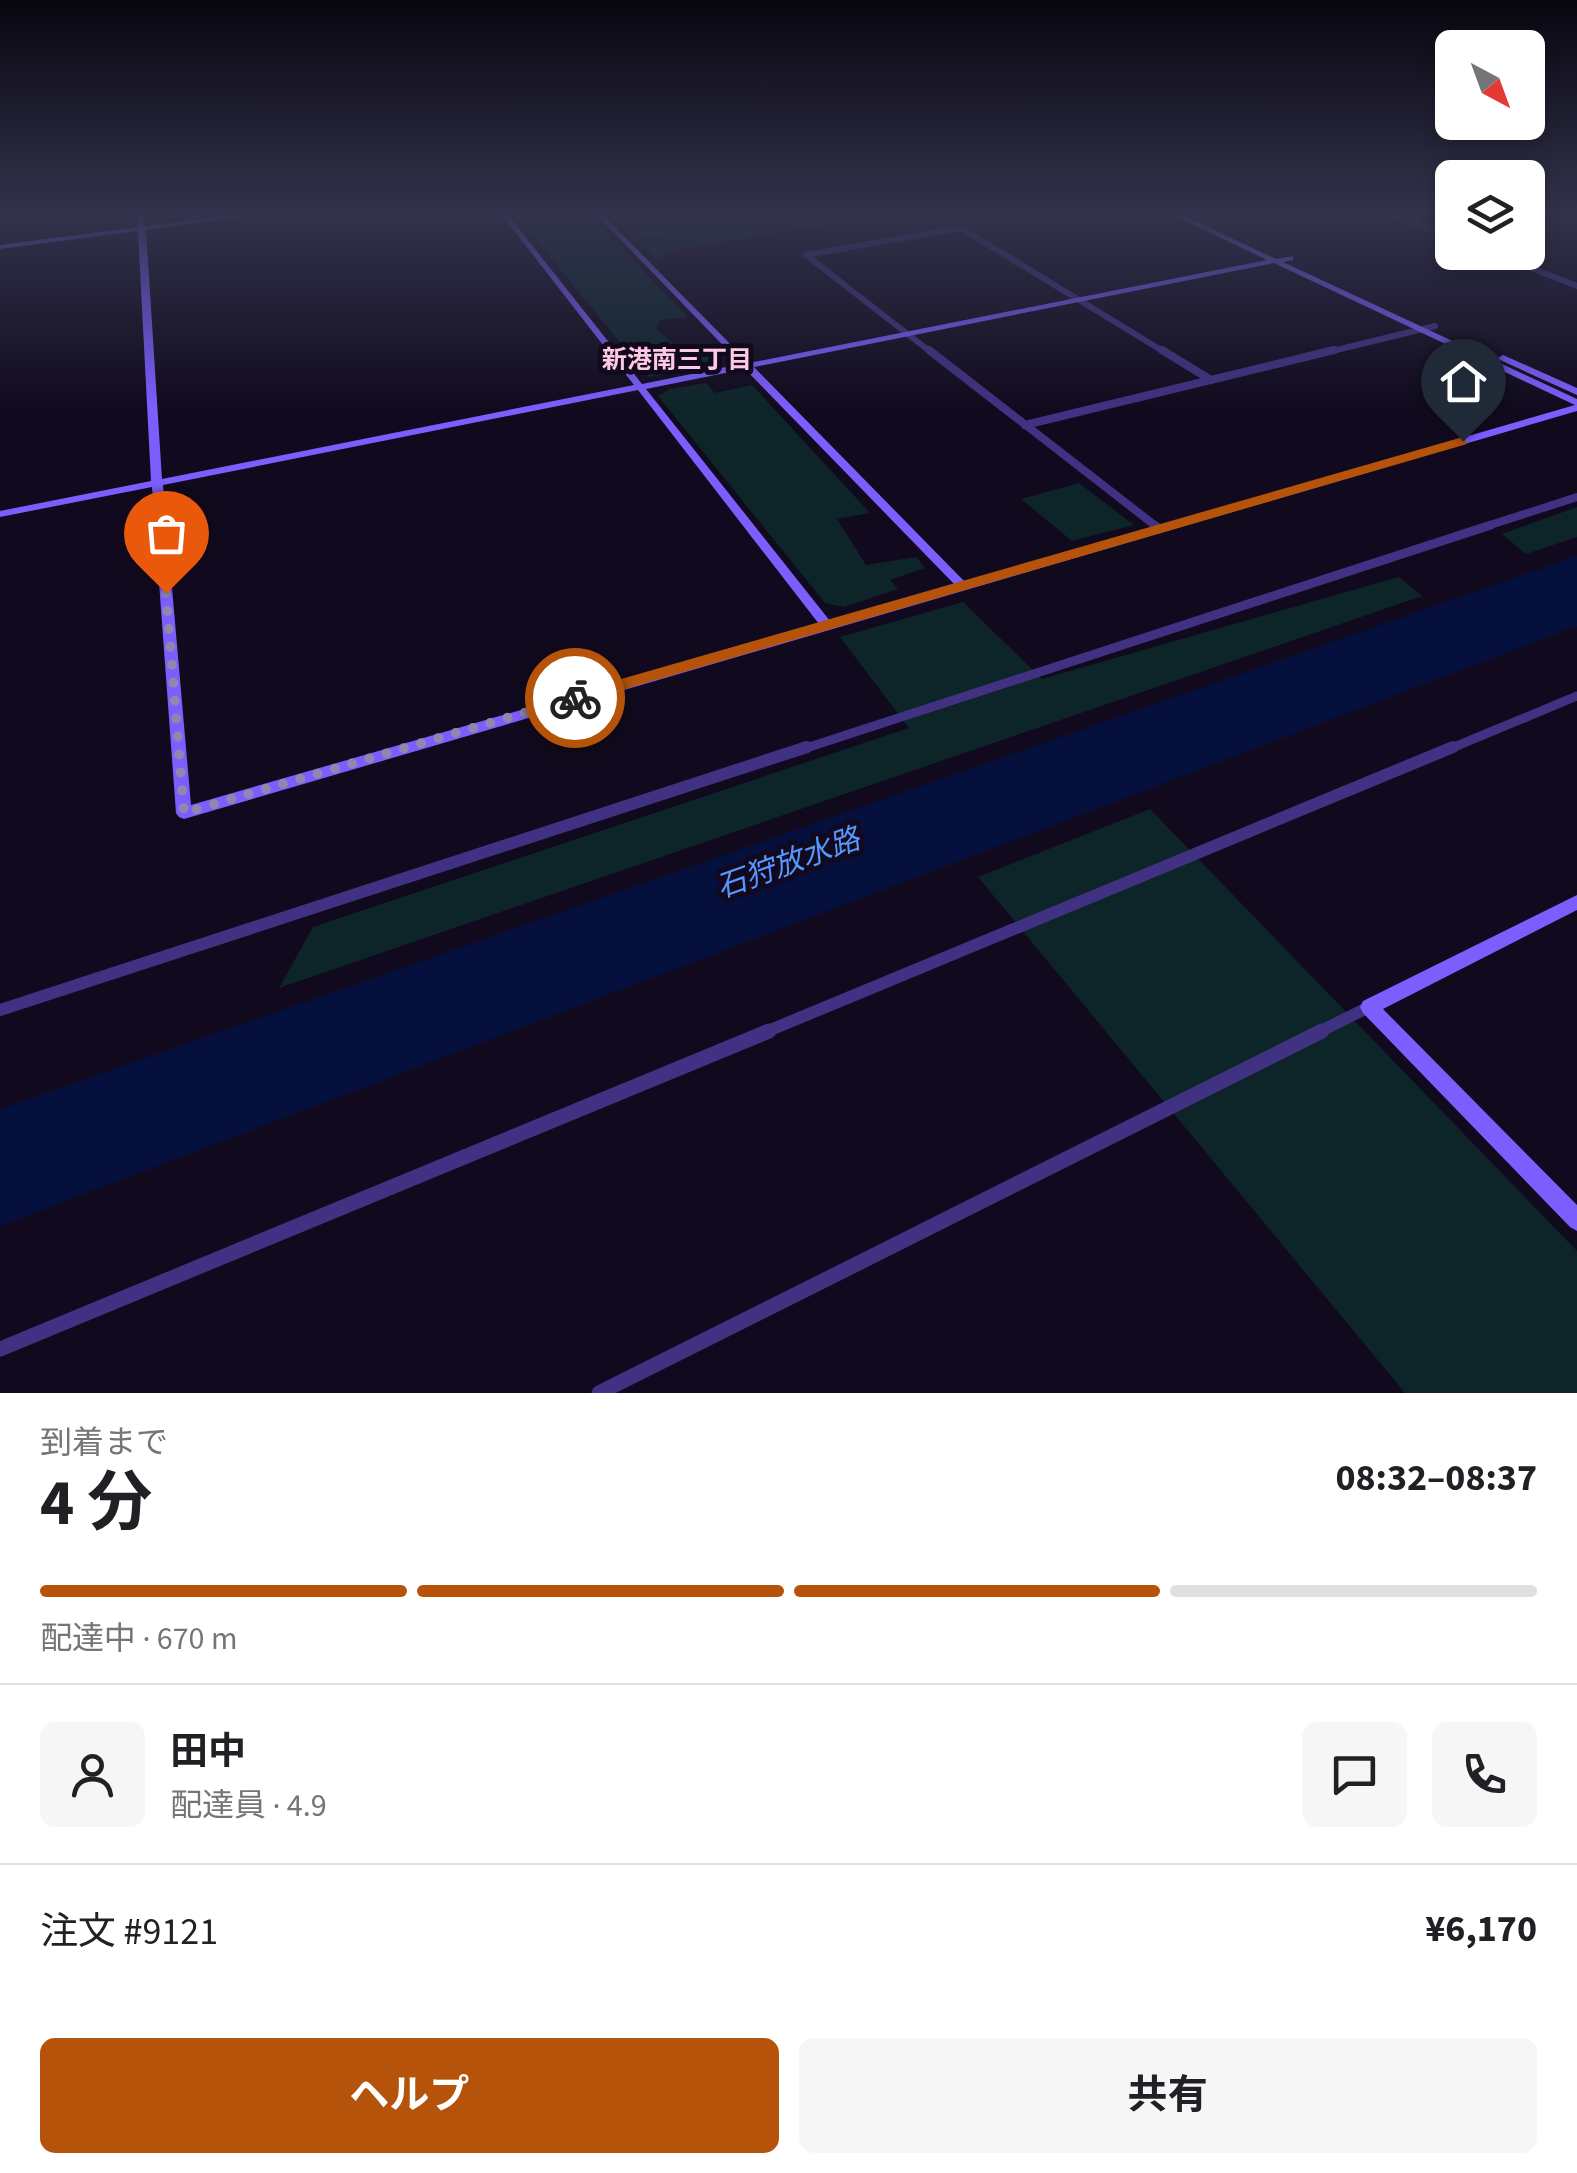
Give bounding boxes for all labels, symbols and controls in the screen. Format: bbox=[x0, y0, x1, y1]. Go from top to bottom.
north arrow bbox=[1435, 30, 1545, 140]
map controls bbox=[1435, 30, 1545, 270]
button: layers bbox=[1435, 160, 1545, 270]
pin bbox=[1421, 339, 1506, 442]
district label: 新港南三丁目 bbox=[602, 342, 752, 378]
icon: home bbox=[1436, 354, 1491, 409]
pin bbox=[124, 491, 209, 594]
icon: bag bbox=[139, 506, 194, 561]
courier bbox=[525, 648, 625, 748]
icon: bike bbox=[548, 671, 603, 726]
water label: 石狩放水路 bbox=[710, 817, 869, 909]
text: 到着まで bbox=[40, 1420, 168, 1466]
text: 08:32–08:37 bbox=[1335, 1451, 1537, 1505]
text: 4 分 bbox=[40, 1457, 152, 1550]
text: 配達中 · 670 m bbox=[40, 1616, 237, 1662]
button: person bbox=[40, 1722, 145, 1827]
button: chat bbox=[1302, 1722, 1407, 1827]
button: phone bbox=[1432, 1722, 1537, 1827]
text: 田中 bbox=[170, 1725, 246, 1779]
text: 配達員 · 4.9 bbox=[170, 1783, 327, 1829]
text: ¥6,170 bbox=[1425, 1902, 1537, 1956]
text: 注文 #9121 bbox=[40, 1905, 218, 1959]
button: ヘルプ bbox=[40, 2038, 779, 2153]
button: 共有 bbox=[799, 2038, 1537, 2153]

